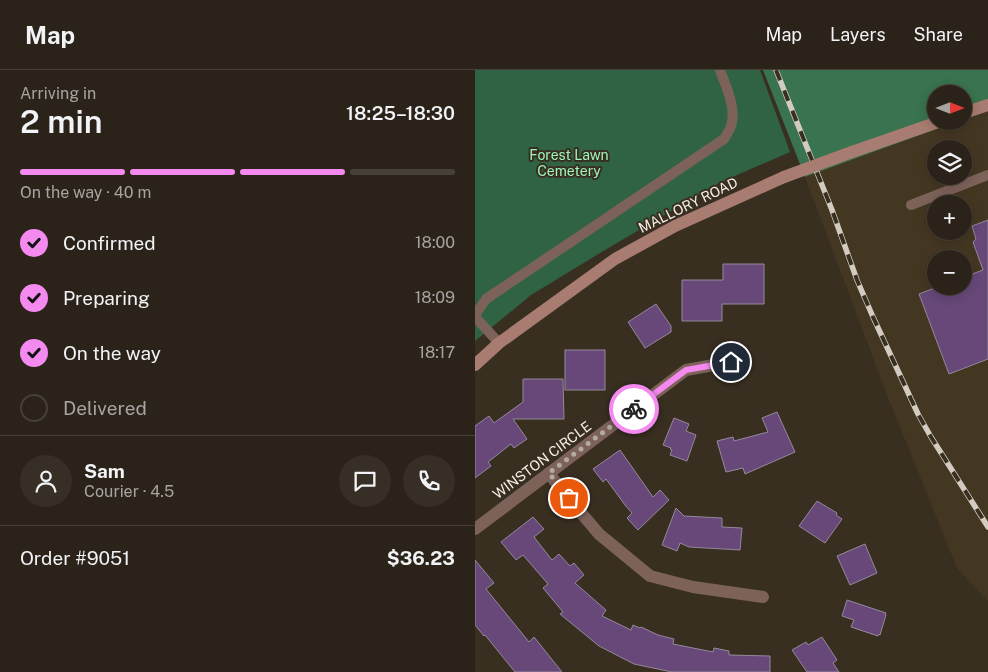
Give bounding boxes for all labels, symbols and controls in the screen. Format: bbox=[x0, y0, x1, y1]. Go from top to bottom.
text: Map bbox=[25, 21, 75, 49]
text: Map bbox=[766, 24, 802, 45]
text: Layers bbox=[830, 24, 886, 45]
text: Share bbox=[914, 24, 963, 45]
text: Arriving in bbox=[20, 84, 96, 103]
north arrow bbox=[927, 85, 973, 130]
map controls bbox=[927, 85, 972, 295]
text: 18:25–18:30 bbox=[346, 102, 455, 124]
text: 2 min bbox=[20, 103, 103, 140]
button: layers bbox=[927, 140, 972, 185]
park label: Forest Lawn Cemetery bbox=[529, 147, 609, 179]
street label: MALLORY ROAD bbox=[636, 174, 740, 236]
text: On the way · 40 m bbox=[20, 183, 151, 202]
button: + bbox=[927, 195, 972, 240]
icon: check bbox=[20, 229, 48, 257]
text: Confirmed bbox=[63, 232, 156, 254]
text: 18:00 bbox=[415, 233, 455, 252]
button: − bbox=[927, 250, 972, 295]
icon: check bbox=[20, 284, 48, 312]
text: Preparing bbox=[63, 287, 150, 309]
text: 18:09 bbox=[415, 288, 455, 307]
icon: check bbox=[20, 339, 48, 367]
pin bbox=[710, 341, 752, 383]
text: On the way bbox=[63, 342, 161, 364]
text: 18:17 bbox=[418, 343, 455, 362]
icon: home bbox=[717, 348, 745, 376]
courier bbox=[609, 384, 659, 434]
icon: bike bbox=[620, 395, 648, 423]
text: Delivered bbox=[63, 397, 147, 419]
street label: WINSTON CIRCLE bbox=[490, 418, 594, 502]
button: person bbox=[20, 455, 72, 507]
button: chat bbox=[339, 455, 391, 507]
button: phone bbox=[403, 455, 455, 507]
text: Sam bbox=[84, 460, 125, 482]
pin bbox=[548, 477, 590, 519]
text: Courier · 4.5 bbox=[84, 482, 174, 501]
icon: bag bbox=[555, 484, 583, 512]
text: Order #9051 bbox=[20, 547, 130, 569]
text: $36.23 bbox=[387, 547, 455, 569]

